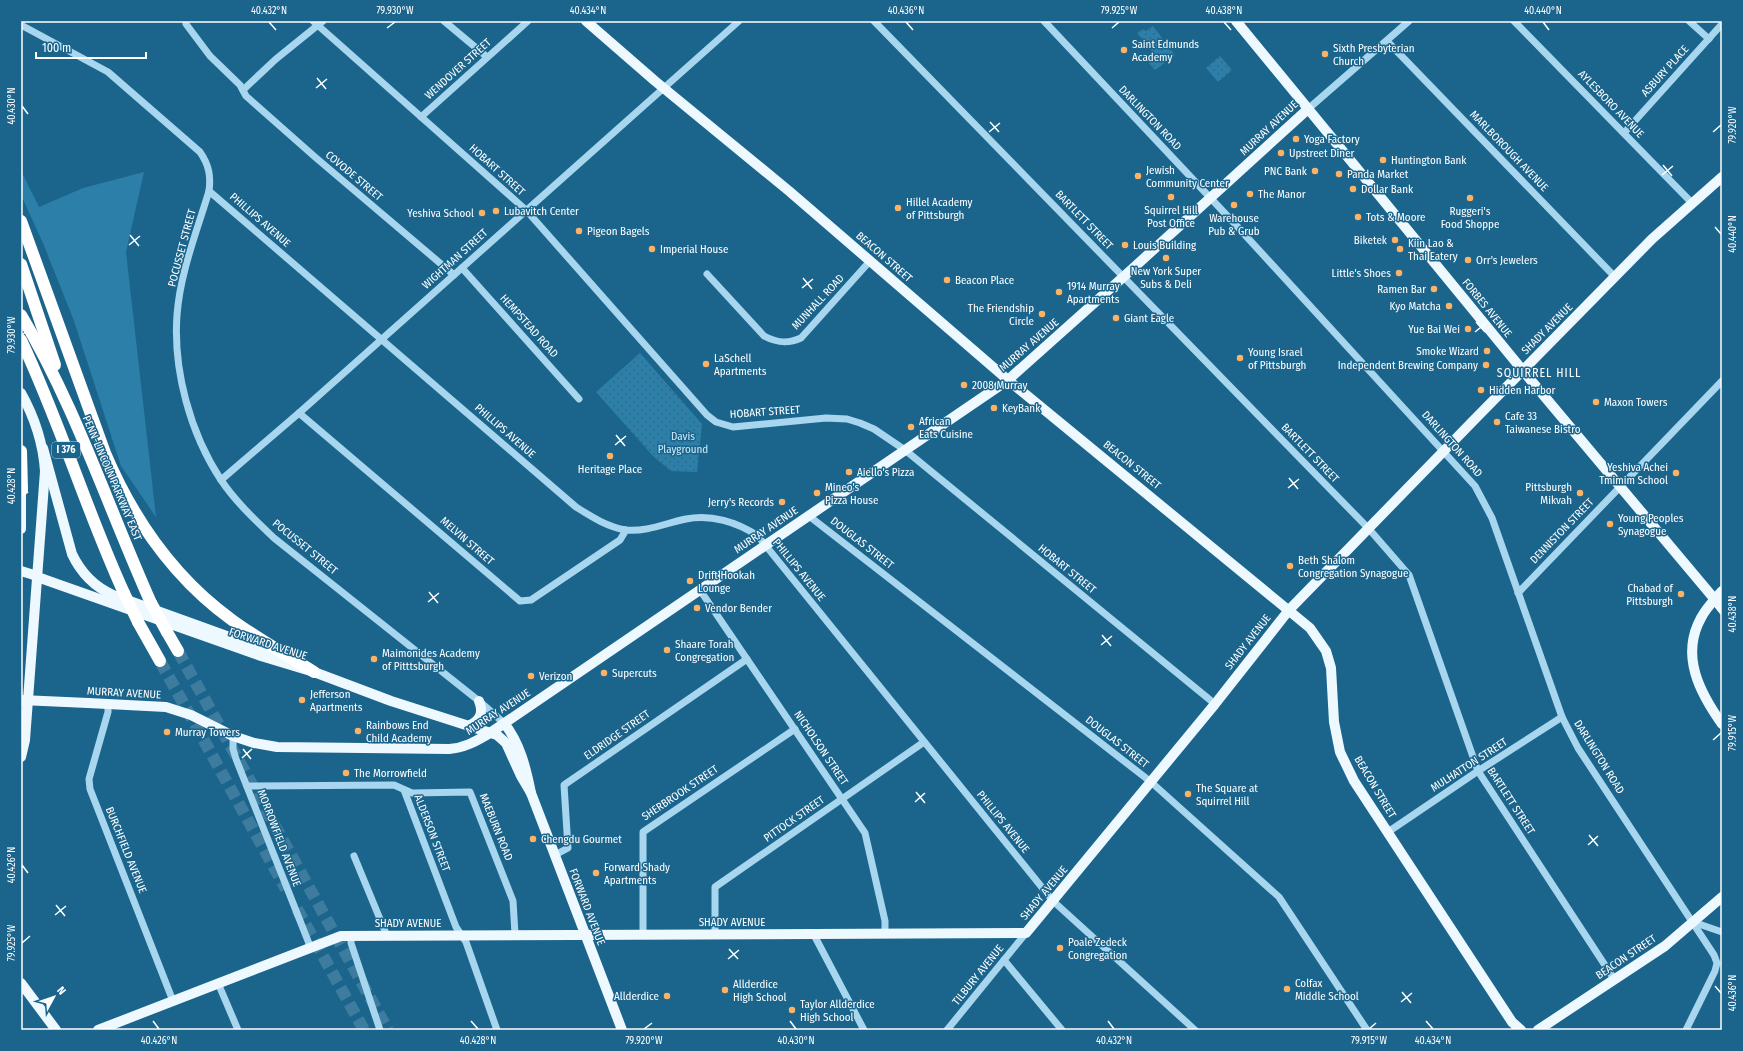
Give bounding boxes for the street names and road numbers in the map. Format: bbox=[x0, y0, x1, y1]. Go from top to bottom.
street label: WENDOVER STREET bbox=[422, 35, 494, 102]
street label: ASBURY PLACE bbox=[1639, 43, 1691, 99]
street label: AYLESBORO AVENUE bbox=[1575, 67, 1647, 141]
street label: DARLINGTON ROAD bbox=[1116, 83, 1184, 153]
street label: MURRAY AVENUE bbox=[1237, 98, 1301, 158]
street label: MARLBOROUGH AVENUE bbox=[1467, 108, 1551, 194]
street label: HOBART STREET bbox=[466, 142, 528, 199]
street label: COVODE STREET bbox=[323, 148, 386, 204]
street label: BARTLETT STREET bbox=[1053, 188, 1116, 253]
street label: PHILLIPS AVENUE bbox=[227, 190, 293, 250]
street label: POCUSSET STREET bbox=[165, 207, 199, 288]
street label: WIGHTMAN STREET bbox=[420, 226, 491, 292]
street label: BEACON STREET bbox=[853, 229, 915, 285]
street label: MUNHALL ROAD bbox=[789, 272, 847, 332]
street label: FORBES AVENUE bbox=[1459, 276, 1515, 340]
street label: HEMPSTEAD ROAD bbox=[497, 292, 561, 360]
street label: SHADY AVENUE bbox=[1519, 301, 1575, 357]
street label: MURRAY AVENUE bbox=[997, 316, 1061, 374]
street label: PHILLIPS AVENUE bbox=[472, 401, 538, 461]
street label: HOBART STREET bbox=[729, 403, 802, 421]
street label: DARLINGTON ROAD bbox=[1419, 408, 1485, 480]
street label: PENN-LINCOLN PARKWAY EAST bbox=[80, 413, 145, 543]
street label: BARTLETT STREET bbox=[1279, 421, 1342, 486]
street label: BEACON STREET bbox=[1101, 438, 1164, 493]
road number: I 376 bbox=[52, 442, 80, 458]
street label: DENNISTON STREET bbox=[1528, 495, 1597, 566]
street label: MURRAY AVENUE bbox=[732, 504, 800, 556]
street label: MELVIN STREET bbox=[438, 514, 497, 568]
street label: DOUGLAS STREET bbox=[828, 514, 897, 572]
street label: POCUSSET STREET bbox=[270, 517, 341, 578]
street label: PHILLIPS AVENUE bbox=[770, 536, 828, 604]
street label: HOBART STREET bbox=[1036, 542, 1099, 597]
street label: SHADY AVENUE bbox=[1222, 612, 1274, 672]
street label: FORWARD AVENUE bbox=[227, 625, 309, 663]
street label: MURRAY AVENUE bbox=[87, 685, 161, 701]
street label: MURRAY AVENUE bbox=[463, 686, 533, 738]
street label: ELDRIDGE STREET bbox=[582, 707, 653, 763]
street label: NICHOLSON STREET bbox=[791, 708, 851, 788]
street label: DOUGLAS STREET bbox=[1083, 713, 1152, 771]
street label: DARLINGTON ROAD bbox=[1571, 718, 1627, 796]
street label: MULHATTON STREET bbox=[1428, 735, 1511, 795]
street label: BEACON STREET bbox=[1351, 754, 1399, 821]
street label: SHERBROOK STREET bbox=[639, 762, 721, 823]
street label: BARTLETT STREET bbox=[1485, 765, 1538, 838]
street label: MORROWFIELD AVENUE bbox=[254, 788, 304, 888]
street label: PHILLIPS AVENUE bbox=[974, 788, 1032, 856]
street label: MAEBURN ROAD bbox=[477, 791, 515, 863]
street label: ALDERSON STREET bbox=[411, 793, 453, 874]
street label: PITTOCK STREET bbox=[761, 793, 828, 845]
street label: BURCHFIELD AVENUE bbox=[103, 805, 149, 895]
street label: SHADY AVENUE bbox=[1018, 863, 1070, 923]
street label: FORWARD AVENUE bbox=[566, 867, 608, 947]
street label: SHADY AVENUE bbox=[699, 916, 765, 929]
street label: SHADY AVENUE bbox=[375, 917, 441, 930]
street label: BEACON STREET bbox=[1593, 932, 1659, 982]
street label: TILBURY AVENUE bbox=[950, 942, 1006, 1008]

